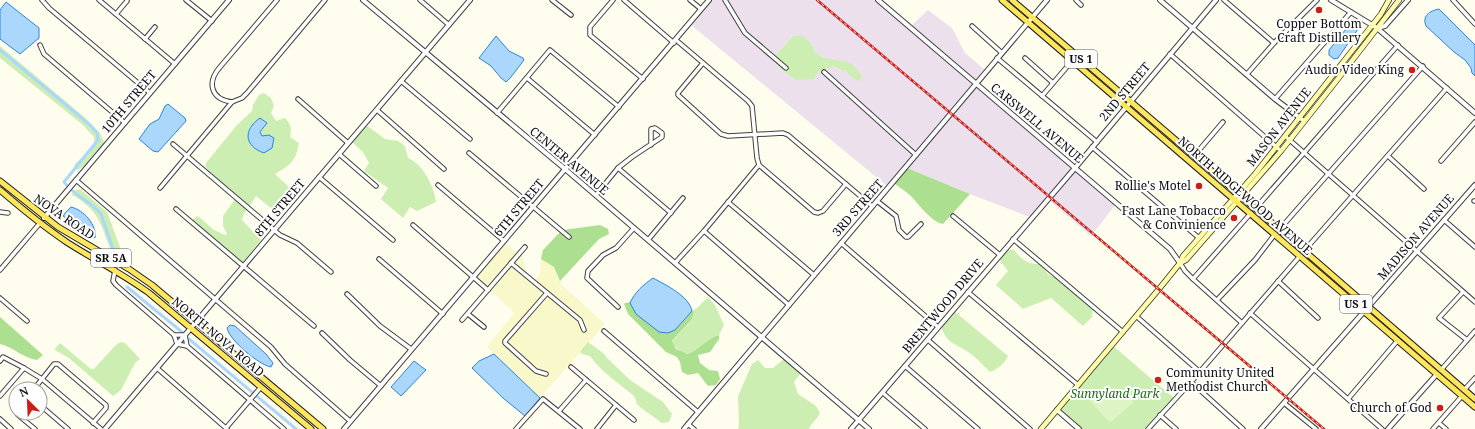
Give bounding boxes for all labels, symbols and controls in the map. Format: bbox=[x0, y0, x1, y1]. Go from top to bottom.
marker: Copper Bottom Craft Distillery bbox=[1314, 5, 1324, 15]
place label: Copper Bottom Craft Distillery bbox=[1276, 15, 1362, 46]
road number: US 1 bbox=[1065, 50, 1097, 68]
street label: 2ND STREET bbox=[1095, 58, 1155, 125]
place label: Audio Video King bbox=[1305, 61, 1405, 78]
marker: Audio Video King bbox=[1407, 65, 1417, 75]
street label: 10TH STREET bbox=[97, 66, 160, 137]
street label: CARSWELL AVENUE bbox=[987, 79, 1087, 167]
street label: MASON AVENUE bbox=[1242, 84, 1315, 170]
street label: CENTER AVENUE bbox=[526, 123, 612, 199]
street label: NORTH RIDGEWOOD AVENUE bbox=[1175, 133, 1316, 259]
street label: 8TH STREET bbox=[250, 175, 309, 240]
street label: 6TH STREET bbox=[489, 175, 548, 240]
street label: 3RD STREET bbox=[828, 175, 888, 240]
place label: Rollie's Motel bbox=[1115, 177, 1191, 194]
marker: Rollie's Motel bbox=[1194, 181, 1204, 191]
street label: NOVA ROAD bbox=[30, 190, 98, 243]
street label: MADISON AVENUE bbox=[1373, 190, 1458, 283]
place label: Fast Lane Tobacco & Convinience bbox=[1122, 202, 1226, 233]
marker: Fast Lane Tobacco & Convinience bbox=[1229, 213, 1239, 223]
road number: SR 5A bbox=[91, 249, 131, 267]
street label: BRENTWOOD DRIVE bbox=[898, 255, 987, 356]
street label: NORTH NOVA ROAD bbox=[169, 293, 268, 380]
road number: US 1 bbox=[1340, 295, 1372, 313]
place label: Community United Methodist Church bbox=[1166, 364, 1275, 395]
marker: Community United Methodist Church bbox=[1153, 375, 1163, 385]
north arrow bbox=[8, 381, 48, 421]
text: N bbox=[17, 383, 31, 400]
park label: Sunnyland Park bbox=[1071, 385, 1161, 402]
place label: Church of God bbox=[1350, 399, 1433, 416]
marker: Church of God bbox=[1435, 403, 1445, 413]

